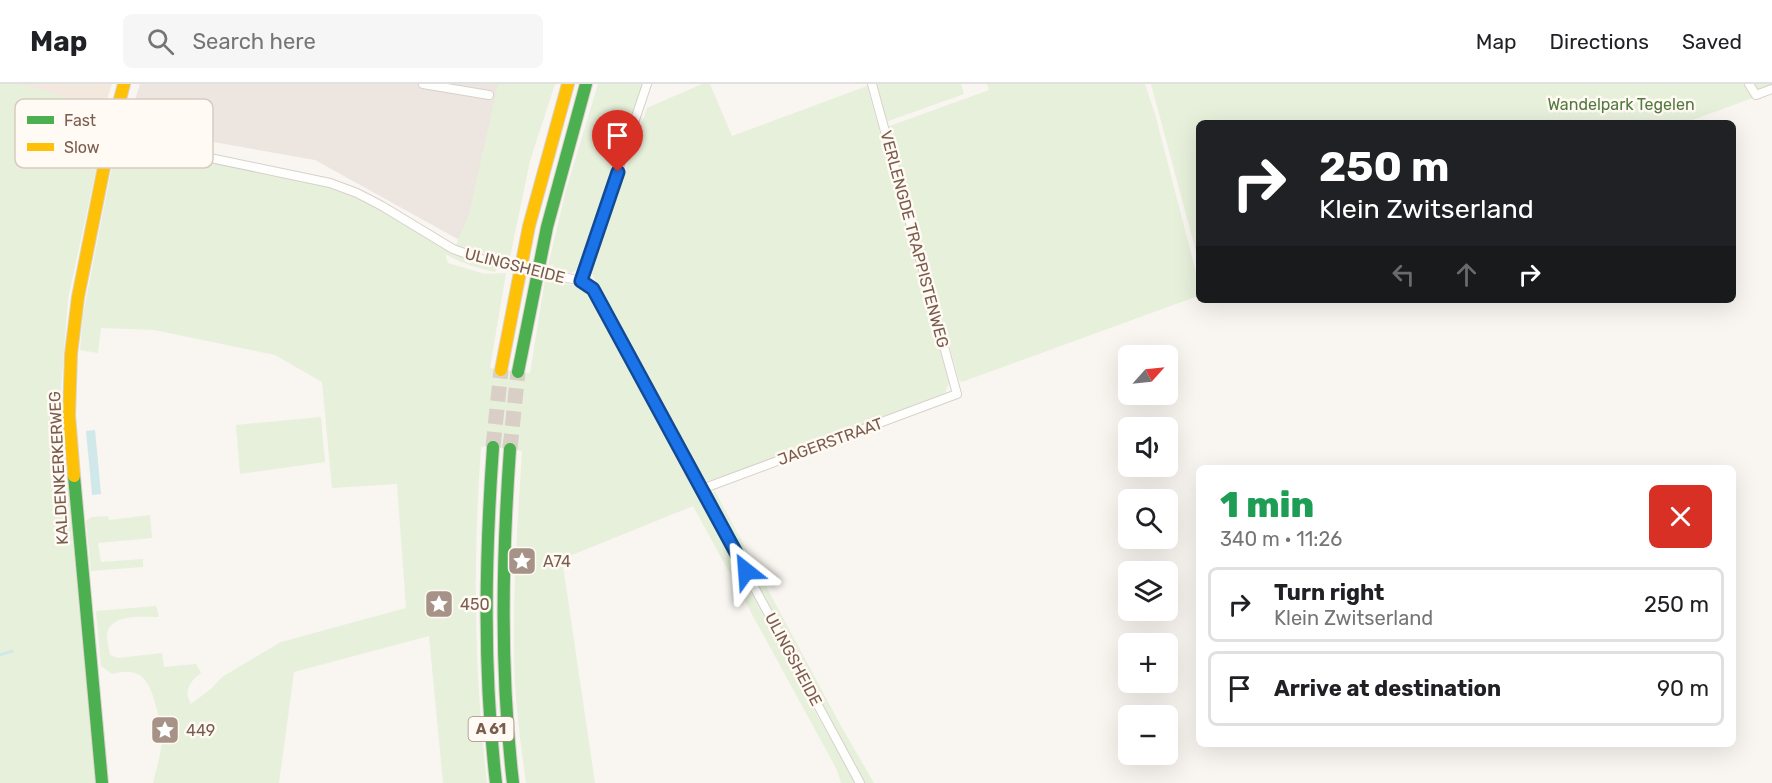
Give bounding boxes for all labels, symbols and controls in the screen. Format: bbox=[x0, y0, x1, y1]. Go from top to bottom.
search box bbox=[123, 14, 543, 68]
text: Map bbox=[30, 25, 87, 58]
icon: search bbox=[144, 25, 177, 58]
text: Search here bbox=[192, 28, 316, 55]
text: Map bbox=[1476, 29, 1517, 54]
text: Directions bbox=[1550, 29, 1649, 54]
text: Saved bbox=[1682, 29, 1742, 54]
park label: Wandelpark Tegelen bbox=[1547, 95, 1695, 114]
legend bbox=[15, 99, 213, 168]
pin bbox=[592, 110, 643, 172]
text: Fast bbox=[64, 111, 96, 130]
icon: arrive bbox=[601, 119, 634, 152]
street label: VERLENGDE TRAPPISTENWEG bbox=[876, 128, 953, 350]
text: Slow bbox=[64, 138, 100, 157]
text: 250 m bbox=[1319, 142, 1449, 192]
icon: right bbox=[1220, 144, 1298, 222]
text: Klein Zwitserland bbox=[1319, 193, 1534, 225]
street label: ULINGSHEIDE bbox=[463, 244, 567, 287]
icon: left bbox=[1387, 258, 1420, 291]
icon: ahead bbox=[1450, 258, 1483, 291]
icon: right bbox=[1513, 258, 1546, 291]
north arrow bbox=[1118, 345, 1178, 405]
map controls bbox=[1118, 345, 1178, 765]
street label: KALDENKERKERWEG bbox=[45, 391, 72, 545]
street label: JAGERSTRAAT bbox=[775, 414, 885, 469]
button: sound bbox=[1118, 417, 1178, 477]
text: 1 min bbox=[1220, 483, 1314, 526]
button: close bbox=[1649, 485, 1712, 548]
button: search bbox=[1118, 489, 1178, 549]
text: 340 m · 11:26 bbox=[1220, 527, 1342, 551]
position arrow bbox=[714, 539, 778, 603]
place icon: A74 bbox=[506, 545, 538, 577]
place label: A74 bbox=[543, 552, 571, 571]
button: layers bbox=[1118, 561, 1178, 621]
text: Turn right bbox=[1274, 579, 1384, 606]
place icon: 450 bbox=[423, 588, 455, 620]
icon: right bbox=[1223, 588, 1256, 621]
text: 250 m bbox=[1644, 591, 1709, 618]
place label: 450 bbox=[460, 595, 490, 614]
text: Klein Zwitserland bbox=[1274, 606, 1433, 630]
street label: ULINGSHEIDE bbox=[761, 609, 826, 709]
button: + bbox=[1118, 633, 1178, 693]
icon: arrive bbox=[1223, 672, 1256, 705]
text: Arrive at destination bbox=[1274, 675, 1501, 702]
text: 90 m bbox=[1657, 675, 1709, 702]
button: − bbox=[1118, 705, 1178, 765]
place icon: 449 bbox=[149, 714, 181, 746]
road number: A 61 bbox=[468, 717, 514, 741]
place label: 449 bbox=[186, 721, 215, 740]

